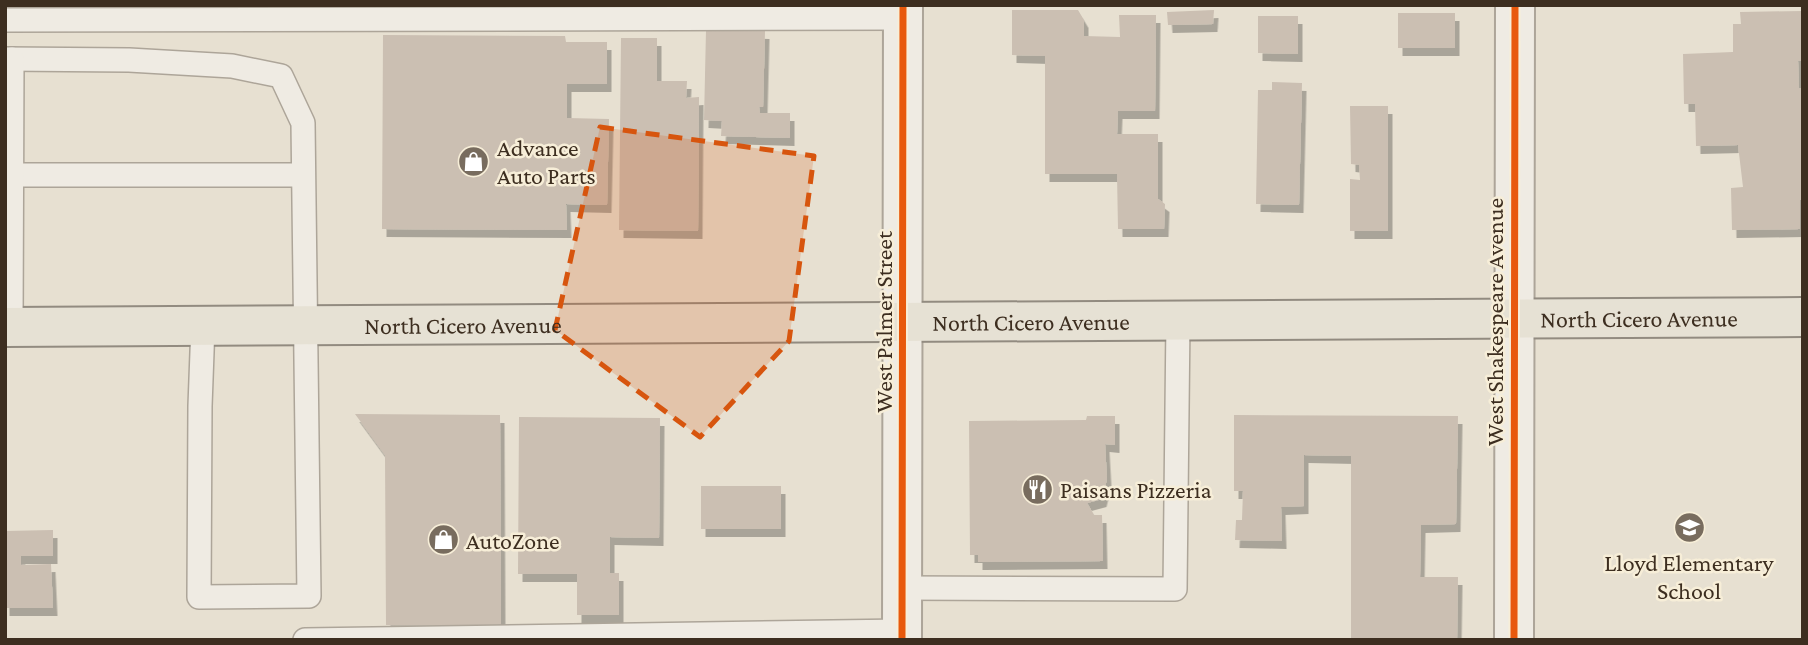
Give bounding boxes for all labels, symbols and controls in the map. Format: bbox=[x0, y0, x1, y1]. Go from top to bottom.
place label: Advance Auto Parts bbox=[497, 134, 596, 189]
shop icon: Advance Auto Parts bbox=[457, 144, 491, 178]
street label: West Shakespeare Avenue bbox=[1481, 198, 1508, 446]
street label: West Palmer Street bbox=[870, 230, 897, 413]
street label: North Cicero Avenue bbox=[1540, 304, 1738, 332]
street label: North Cicero Avenue bbox=[932, 307, 1130, 335]
street label: North Cicero Avenue bbox=[364, 310, 562, 339]
restaurant icon: Paisans Pizzeria bbox=[1020, 472, 1054, 506]
place label: Paisans Pizzeria bbox=[1060, 476, 1212, 503]
school or university icon: Lloyd Elementary School bbox=[1672, 511, 1706, 545]
shop icon: AutoZone bbox=[426, 523, 460, 557]
place label: AutoZone bbox=[466, 527, 560, 554]
place label: Lloyd Elementary School bbox=[1604, 549, 1775, 604]

